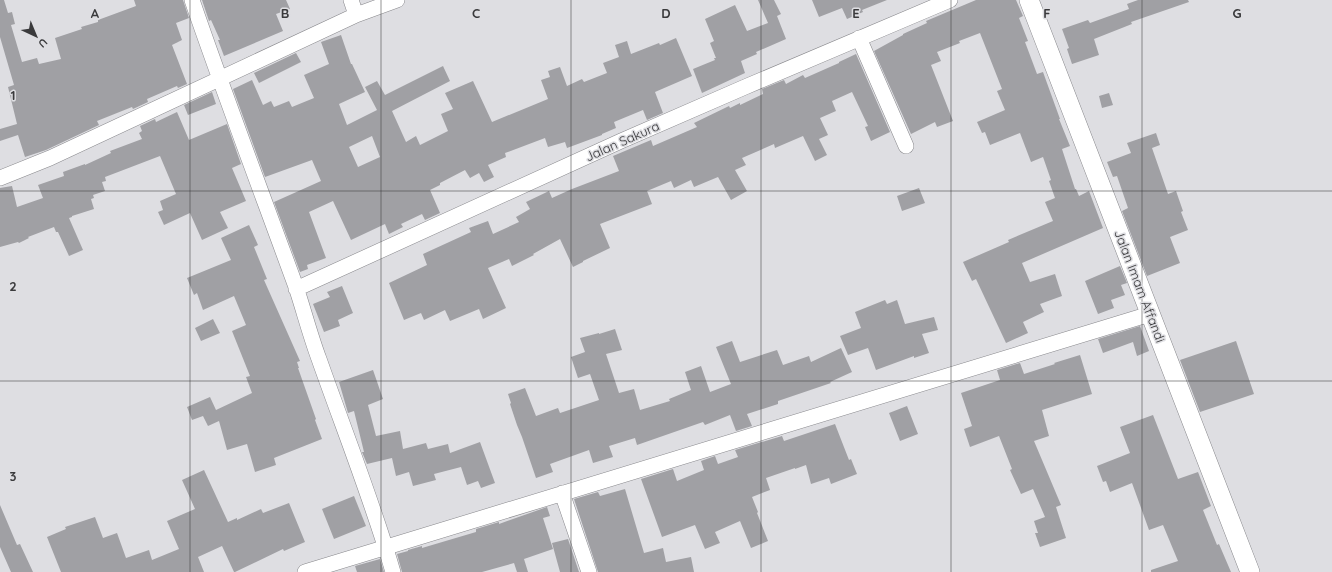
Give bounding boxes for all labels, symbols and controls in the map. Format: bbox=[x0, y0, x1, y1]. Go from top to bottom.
text: A bbox=[91, 5, 100, 21]
text: B bbox=[281, 5, 289, 21]
text: C bbox=[472, 5, 480, 21]
text: D bbox=[661, 5, 671, 21]
text: E bbox=[852, 5, 860, 21]
text: F bbox=[1043, 5, 1051, 21]
text: G bbox=[1232, 5, 1242, 21]
north arrow bbox=[16, 16, 56, 56]
text: U bbox=[35, 35, 51, 51]
text: 1 bbox=[10, 87, 16, 103]
street label: Jalan Sakura bbox=[582, 118, 662, 164]
street label: Jalan Imam Affandi bbox=[1111, 227, 1169, 345]
text: 2 bbox=[9, 278, 17, 294]
text: 3 bbox=[10, 468, 17, 484]

